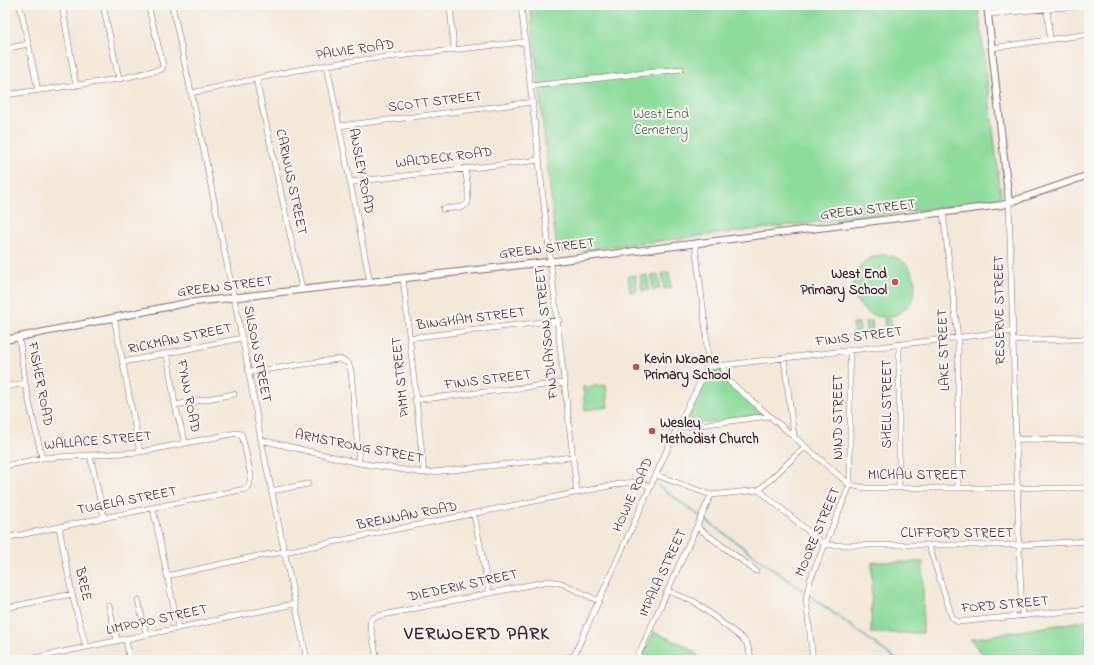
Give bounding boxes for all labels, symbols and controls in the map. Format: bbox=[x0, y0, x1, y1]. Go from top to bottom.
street label: PALVIE ROAD bbox=[314, 34, 396, 66]
street label: SCOTT STREET bbox=[387, 86, 483, 118]
park label: West End Cemetery bbox=[633, 104, 689, 142]
street label: ANSLEY ROAD bbox=[342, 126, 380, 216]
street label: CARINUS STREET bbox=[270, 127, 312, 237]
street label: WALDECK ROAD bbox=[394, 142, 494, 174]
street label: GREEN STREET bbox=[819, 194, 917, 226]
street label: GREEN STREET bbox=[498, 233, 596, 265]
street label: RESERVE STREET bbox=[989, 255, 1011, 365]
place label: West End Primary School bbox=[800, 264, 888, 303]
street label: FINDLAYSON STREET bbox=[530, 266, 565, 401]
street label: GREEN STREET bbox=[176, 271, 274, 303]
marker: West End Primary School bbox=[890, 277, 900, 287]
street label: BINGHAM STREET bbox=[414, 302, 527, 336]
street label: SILSON STREET bbox=[237, 304, 277, 404]
street label: LAKE STREET bbox=[932, 308, 956, 392]
street label: RICKMAN STREET bbox=[126, 318, 234, 360]
street label: FINIS STREET bbox=[813, 321, 904, 353]
street label: PIMM STREET bbox=[386, 336, 416, 418]
street label: FISHER ROAD bbox=[21, 339, 58, 428]
place label: Kevin Nkoane Primary School bbox=[644, 349, 731, 388]
street label: FYNN ROAD bbox=[170, 357, 205, 434]
street label: SHELL STREET bbox=[877, 359, 898, 449]
marker: Kevin Nkoane Primary School bbox=[631, 362, 641, 372]
street label: FINIS STREET bbox=[442, 364, 533, 396]
street label: NIND STREET bbox=[828, 374, 849, 460]
place label: Wesley Methodist Church bbox=[660, 413, 759, 450]
street label: ARMSTRONG STREET bbox=[293, 424, 425, 470]
street label: WALLACE STREET bbox=[43, 426, 153, 456]
marker: Wesley Methodist Church bbox=[647, 426, 657, 436]
street label: HOWIE ROAD bbox=[607, 454, 659, 536]
street label: MICHAU STREET bbox=[868, 465, 966, 486]
street label: TUGELA STREET bbox=[75, 481, 179, 521]
street label: MOORE STREET bbox=[790, 484, 846, 580]
street label: BRENNAN ROAD bbox=[354, 496, 459, 536]
street label: CLIFFORD STREET bbox=[901, 523, 1013, 544]
street label: IMPALA STREET bbox=[633, 526, 693, 620]
street label: BREE bbox=[69, 564, 97, 603]
street label: DIEDERIK STREET bbox=[405, 564, 520, 608]
street label: FORD STREET bbox=[959, 591, 1050, 619]
street label: LIMPOPO STREET bbox=[104, 599, 210, 641]
district label: VERWOERD PARK bbox=[403, 622, 550, 648]

